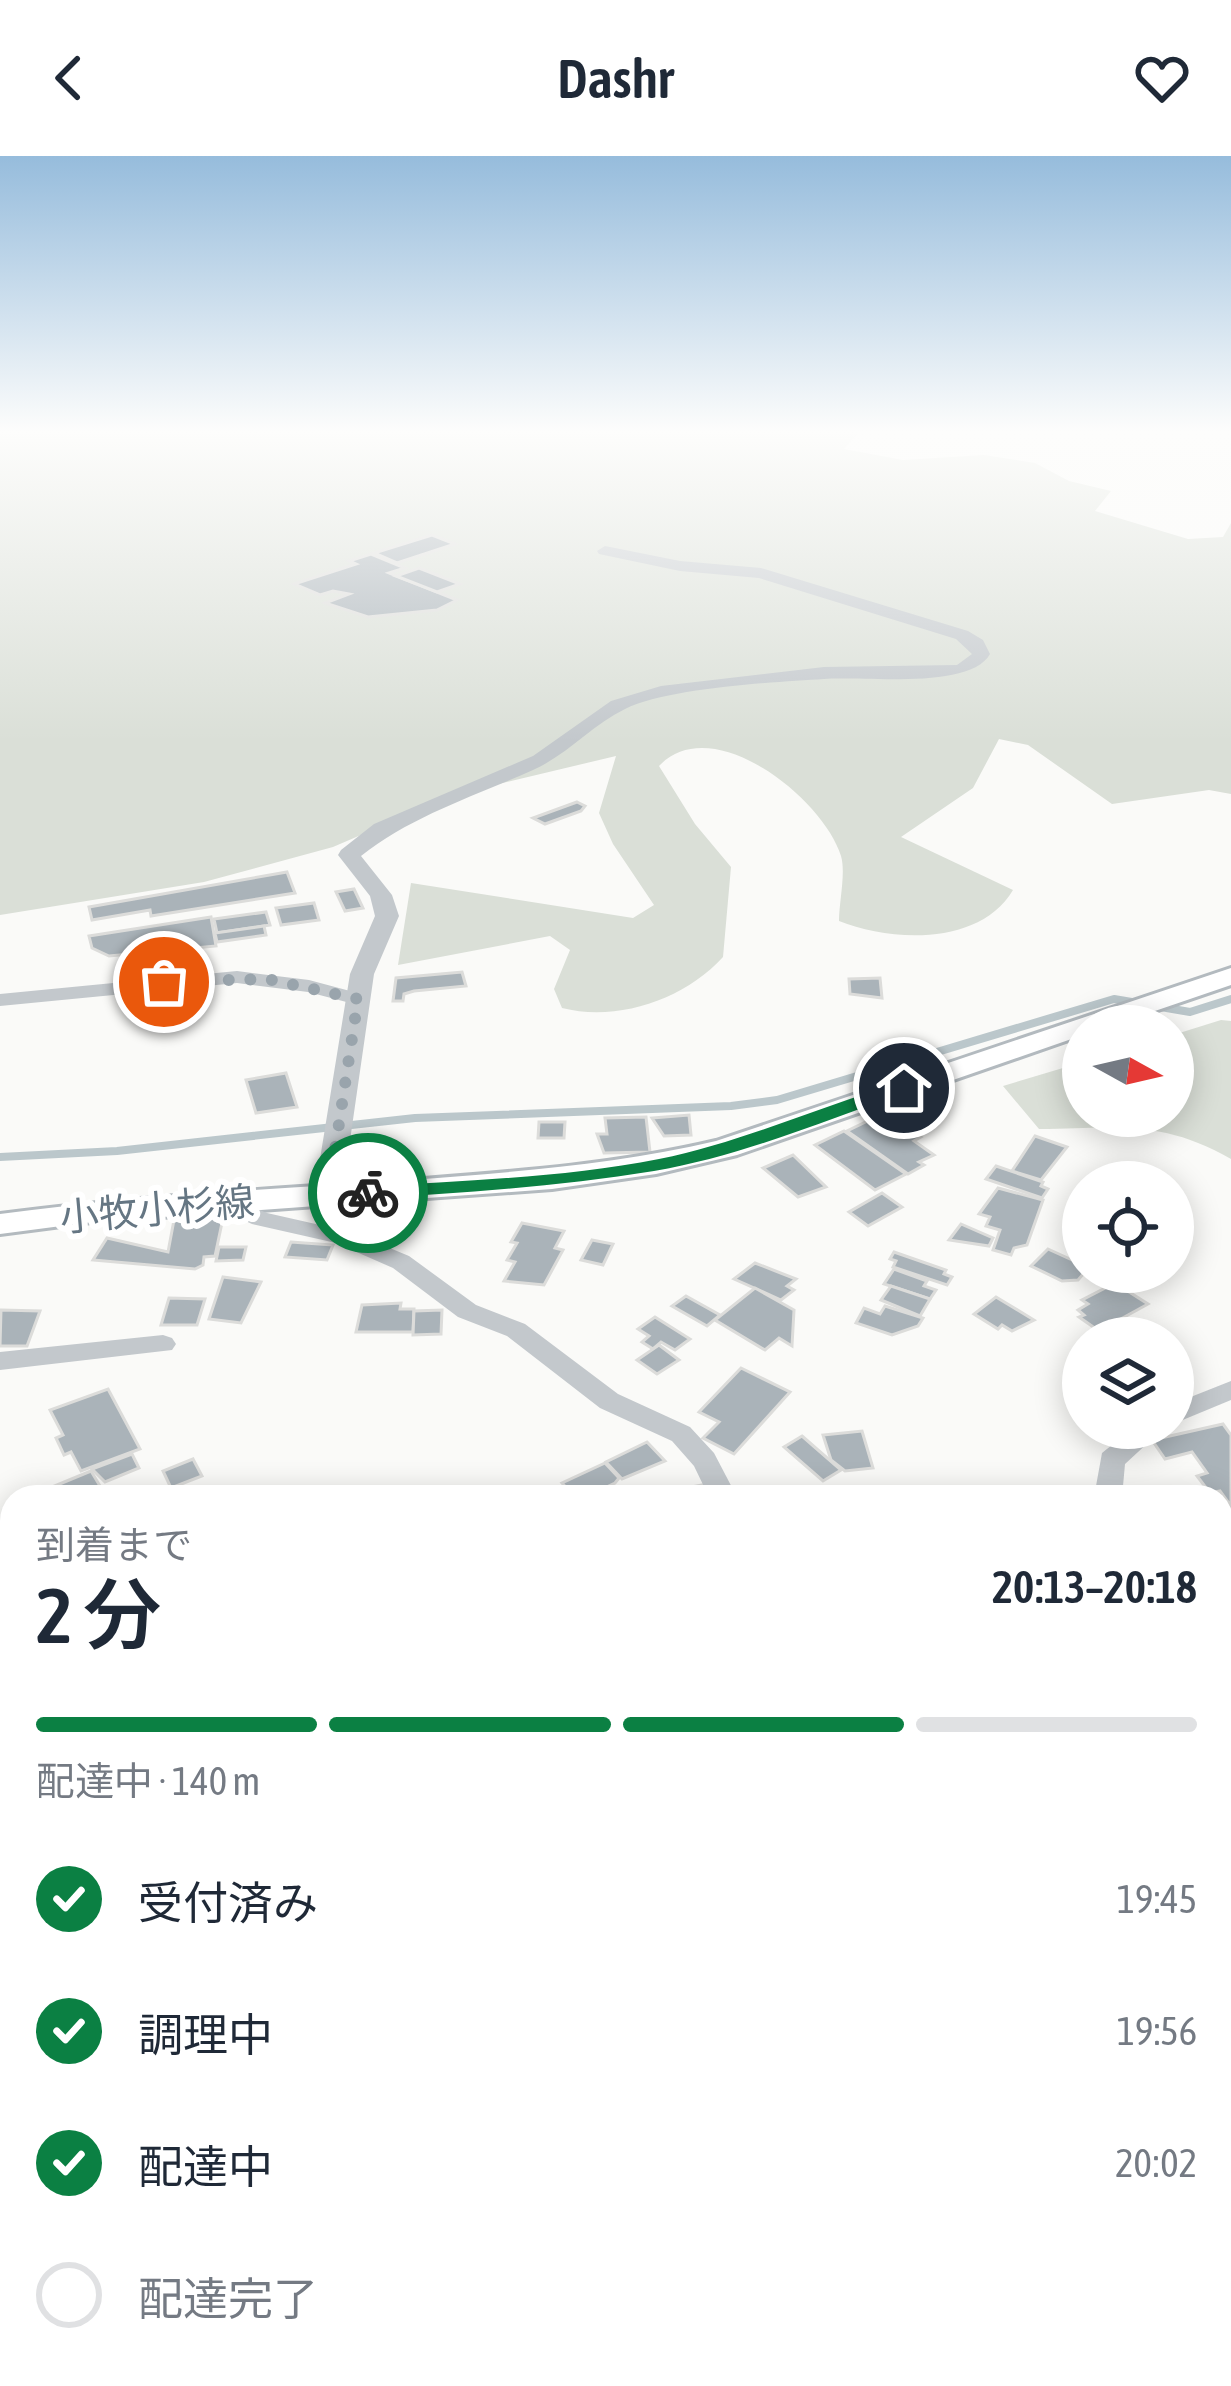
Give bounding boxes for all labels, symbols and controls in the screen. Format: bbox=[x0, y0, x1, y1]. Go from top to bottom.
icon: back bbox=[36, 45, 102, 111]
icon: heart bbox=[1129, 45, 1195, 111]
text: Dashr bbox=[557, 48, 674, 109]
pin bbox=[113, 931, 215, 1033]
icon: bag bbox=[131, 949, 197, 1015]
north arrow bbox=[1062, 1005, 1194, 1137]
map controls bbox=[1062, 1005, 1194, 1449]
pin bbox=[853, 1037, 955, 1139]
icon: home bbox=[871, 1055, 937, 1121]
courier bbox=[308, 1133, 428, 1253]
icon: bike bbox=[335, 1160, 401, 1226]
button: locate bbox=[1062, 1161, 1194, 1293]
street label: 小牧小杉線 bbox=[58, 1179, 256, 1239]
button: layers bbox=[1062, 1317, 1194, 1449]
text: 到着まで bbox=[36, 1523, 192, 1567]
text: 20:13–20:18 bbox=[992, 1561, 1197, 1613]
text: 2 分 bbox=[36, 1570, 161, 1660]
text: 配達中 · 140 m bbox=[36, 1759, 260, 1803]
icon: check bbox=[36, 1866, 102, 1932]
text: 受付済み bbox=[138, 1877, 318, 1929]
text: 19:45 bbox=[1117, 1877, 1197, 1921]
icon: check bbox=[36, 1998, 102, 2064]
text: 調理中 bbox=[138, 2009, 273, 2061]
text: 19:56 bbox=[1117, 2009, 1197, 2053]
icon: check bbox=[36, 2130, 102, 2196]
text: 配達中 bbox=[138, 2141, 273, 2193]
text: 20:02 bbox=[1115, 2141, 1197, 2185]
text: 配達完了 bbox=[138, 2273, 318, 2325]

